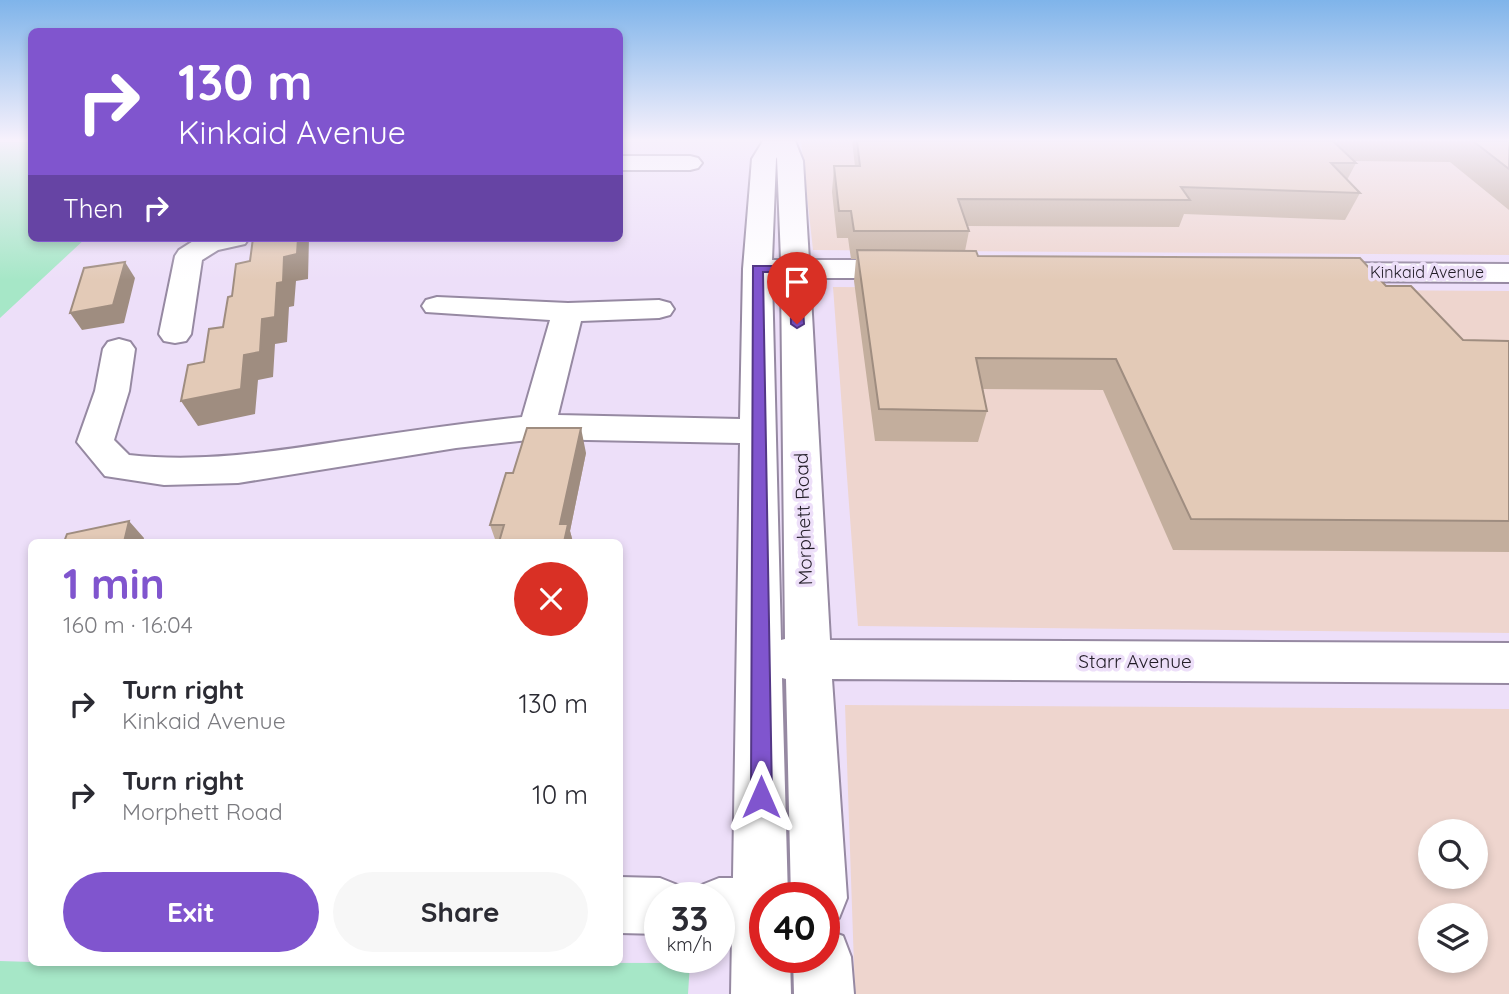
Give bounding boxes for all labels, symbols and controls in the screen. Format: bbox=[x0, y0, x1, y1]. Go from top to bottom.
text: 130 m bbox=[178, 51, 312, 112]
icon: right bbox=[63, 56, 154, 147]
text: Kinkaid Avenue bbox=[178, 112, 406, 152]
icon: right bbox=[137, 189, 175, 227]
text: Then bbox=[63, 192, 123, 225]
pin bbox=[767, 252, 827, 324]
street label: Kinkaid Avenue bbox=[1370, 262, 1484, 282]
icon: arrive bbox=[778, 263, 816, 301]
street label: Morphett Road bbox=[789, 452, 817, 586]
text: 1 min bbox=[63, 557, 165, 610]
button: close bbox=[514, 562, 588, 636]
text: 160 m · 16:04 bbox=[63, 610, 193, 639]
street label: Starr Avenue bbox=[1078, 649, 1192, 673]
text: Turn right bbox=[122, 673, 244, 706]
icon: right bbox=[63, 685, 101, 723]
text: 130 m bbox=[518, 687, 588, 720]
text: Kinkaid Avenue bbox=[122, 706, 286, 735]
position arrow bbox=[724, 760, 798, 834]
text: Turn right bbox=[122, 764, 244, 797]
icon: right bbox=[63, 776, 101, 814]
text: 10 m bbox=[532, 778, 588, 811]
text: Morphett Road bbox=[122, 797, 283, 826]
map controls bbox=[1418, 819, 1488, 973]
button: search bbox=[1418, 819, 1488, 889]
button: Exit bbox=[63, 872, 319, 952]
button: Share bbox=[333, 872, 588, 952]
speed limit sign: 40 bbox=[749, 882, 840, 973]
text: 33 bbox=[671, 896, 708, 940]
button: layers bbox=[1418, 903, 1488, 973]
text: km/h bbox=[667, 933, 712, 956]

